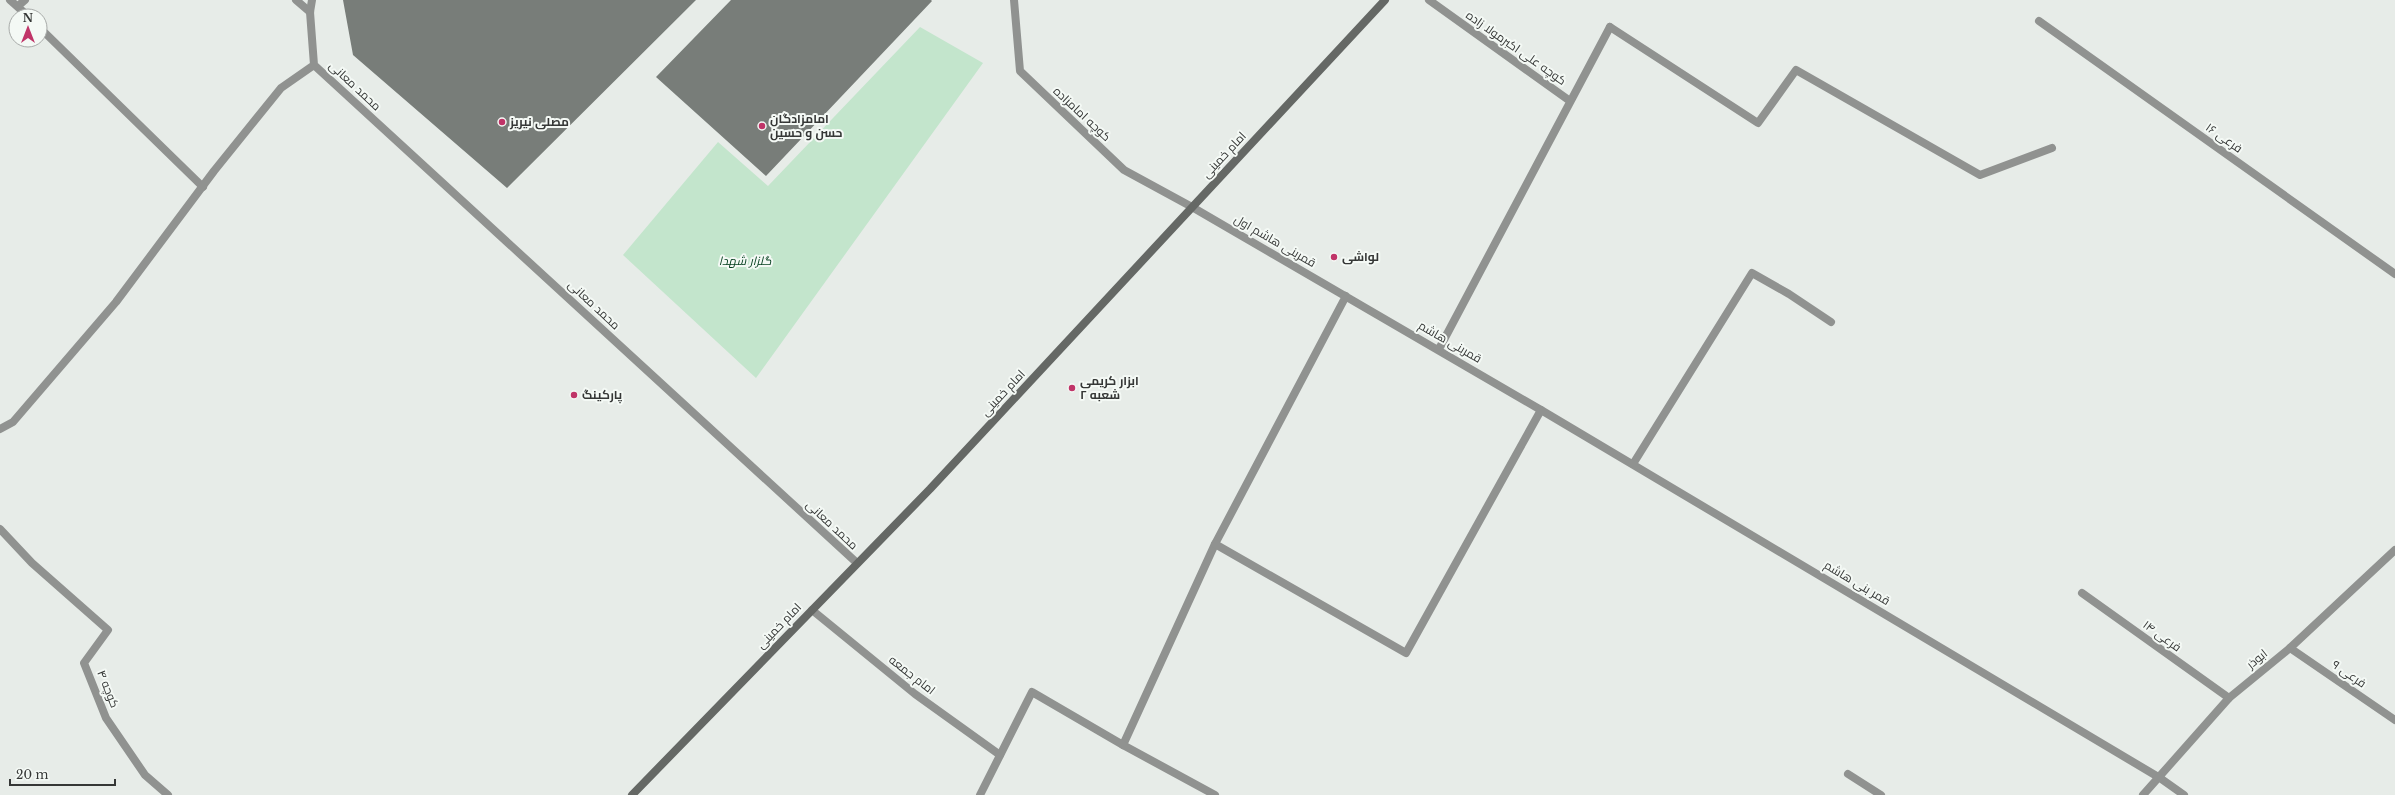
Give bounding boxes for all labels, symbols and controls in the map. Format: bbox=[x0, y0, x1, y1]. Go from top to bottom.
street label: کوچه علی اکبرمولا زاده bbox=[1462, 7, 1569, 90]
north arrow bbox=[8, 8, 48, 48]
text: N bbox=[23, 11, 34, 25]
street label: محمد معانی bbox=[326, 58, 384, 113]
street label: کوچه امامزاده bbox=[1049, 83, 1114, 146]
place label: امامزادگان حسن و حسین bbox=[770, 111, 843, 141]
place label: مصلی نیریز bbox=[509, 114, 569, 130]
marker: مصلی نیریز bbox=[497, 117, 507, 127]
street label: فرعی ۱۶ bbox=[2203, 120, 2246, 156]
marker: امامزادگان حسن و حسین bbox=[757, 121, 767, 131]
street label: امام خمینی bbox=[1198, 128, 1250, 182]
street label: قمربنی هاشم اول bbox=[1231, 211, 1319, 271]
place label: لواشی bbox=[1342, 249, 1379, 265]
marker: لواشی bbox=[1329, 252, 1339, 262]
park label: گلزار شهدا bbox=[719, 253, 772, 268]
street label: محمد معانی bbox=[565, 277, 623, 332]
street label: قمربنی هاشم bbox=[1415, 317, 1485, 367]
street label: امام خمینی bbox=[977, 366, 1029, 420]
place label: ابزار کریمی شعبه ۲ bbox=[1080, 373, 1139, 402]
marker: ابزار کریمی شعبه ۲ bbox=[1067, 383, 1077, 393]
place label: پارکینگ bbox=[582, 387, 623, 404]
marker: پارکینگ bbox=[569, 390, 579, 400]
street label: محمد معانی bbox=[803, 497, 861, 552]
street label: قمر بنی هاشم bbox=[1821, 557, 1893, 609]
street label: امام خمینی bbox=[753, 600, 805, 652]
street label: فرعی ۱۴ bbox=[2140, 617, 2184, 655]
street label: ابوذر bbox=[2243, 646, 2270, 672]
street label: امام جمعه bbox=[885, 652, 939, 698]
street label: فرعی ۹ bbox=[2329, 657, 2369, 691]
street label: کوچه ۴ bbox=[92, 668, 123, 711]
scale bar bbox=[10, 761, 115, 787]
text: 20 m bbox=[16, 767, 48, 782]

